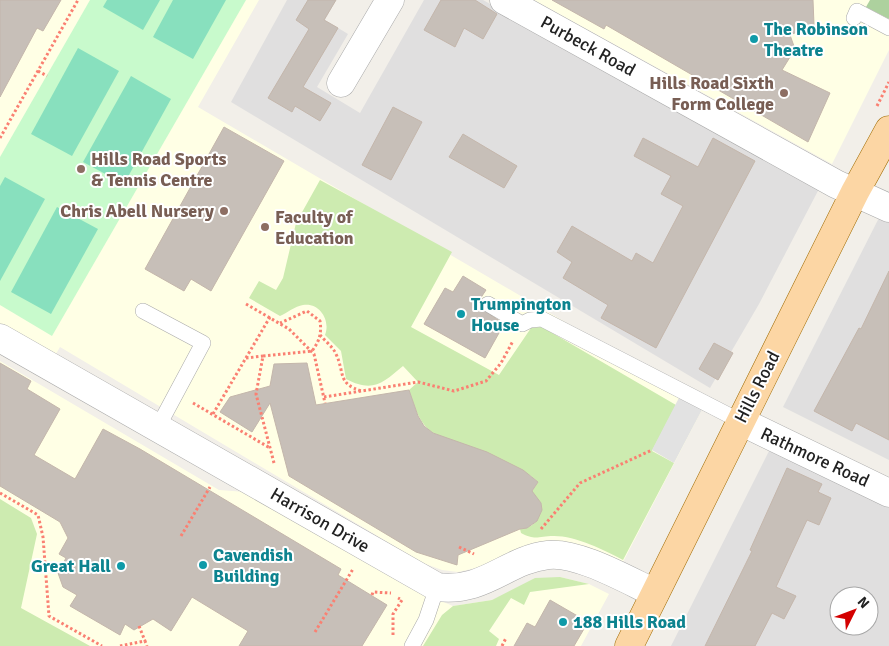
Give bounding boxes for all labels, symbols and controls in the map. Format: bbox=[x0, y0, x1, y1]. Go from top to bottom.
street label: Purbeck Road bbox=[537, 11, 639, 81]
place label: The Robinson Theatre bbox=[764, 18, 868, 61]
marker: The Robinson Theatre bbox=[748, 33, 760, 45]
place label: Hills Road Sixth Form College bbox=[649, 72, 774, 115]
marker: Hills Road Sixth Form College bbox=[778, 87, 790, 99]
place label: Hills Road Sports & Tennis Centre bbox=[91, 148, 226, 191]
marker: Hills Road Sports & Tennis Centre bbox=[75, 163, 87, 175]
place label: Chris Abell Nursery bbox=[60, 200, 214, 222]
marker: Chris Abell Nursery bbox=[218, 205, 230, 217]
place label: Faculty of Education bbox=[275, 206, 354, 249]
marker: Faculty of Education bbox=[259, 221, 271, 233]
place label: Trumpington House bbox=[471, 293, 571, 336]
marker: Trumpington House bbox=[455, 308, 467, 320]
street label: Hills Road bbox=[730, 347, 784, 427]
street label: Rathmore Road bbox=[757, 422, 873, 492]
street label: Harrison Drive bbox=[266, 483, 374, 557]
place label: Cavendish Building bbox=[213, 544, 293, 587]
place label: Great Hall bbox=[31, 555, 111, 577]
marker: Cavendish Building bbox=[197, 559, 209, 571]
marker: Great Hall bbox=[115, 560, 127, 572]
north arrow bbox=[829, 586, 879, 636]
text: N bbox=[854, 593, 873, 612]
place label: 188 Hills Road bbox=[573, 611, 686, 633]
marker: 188 Hills Road bbox=[557, 616, 569, 628]

